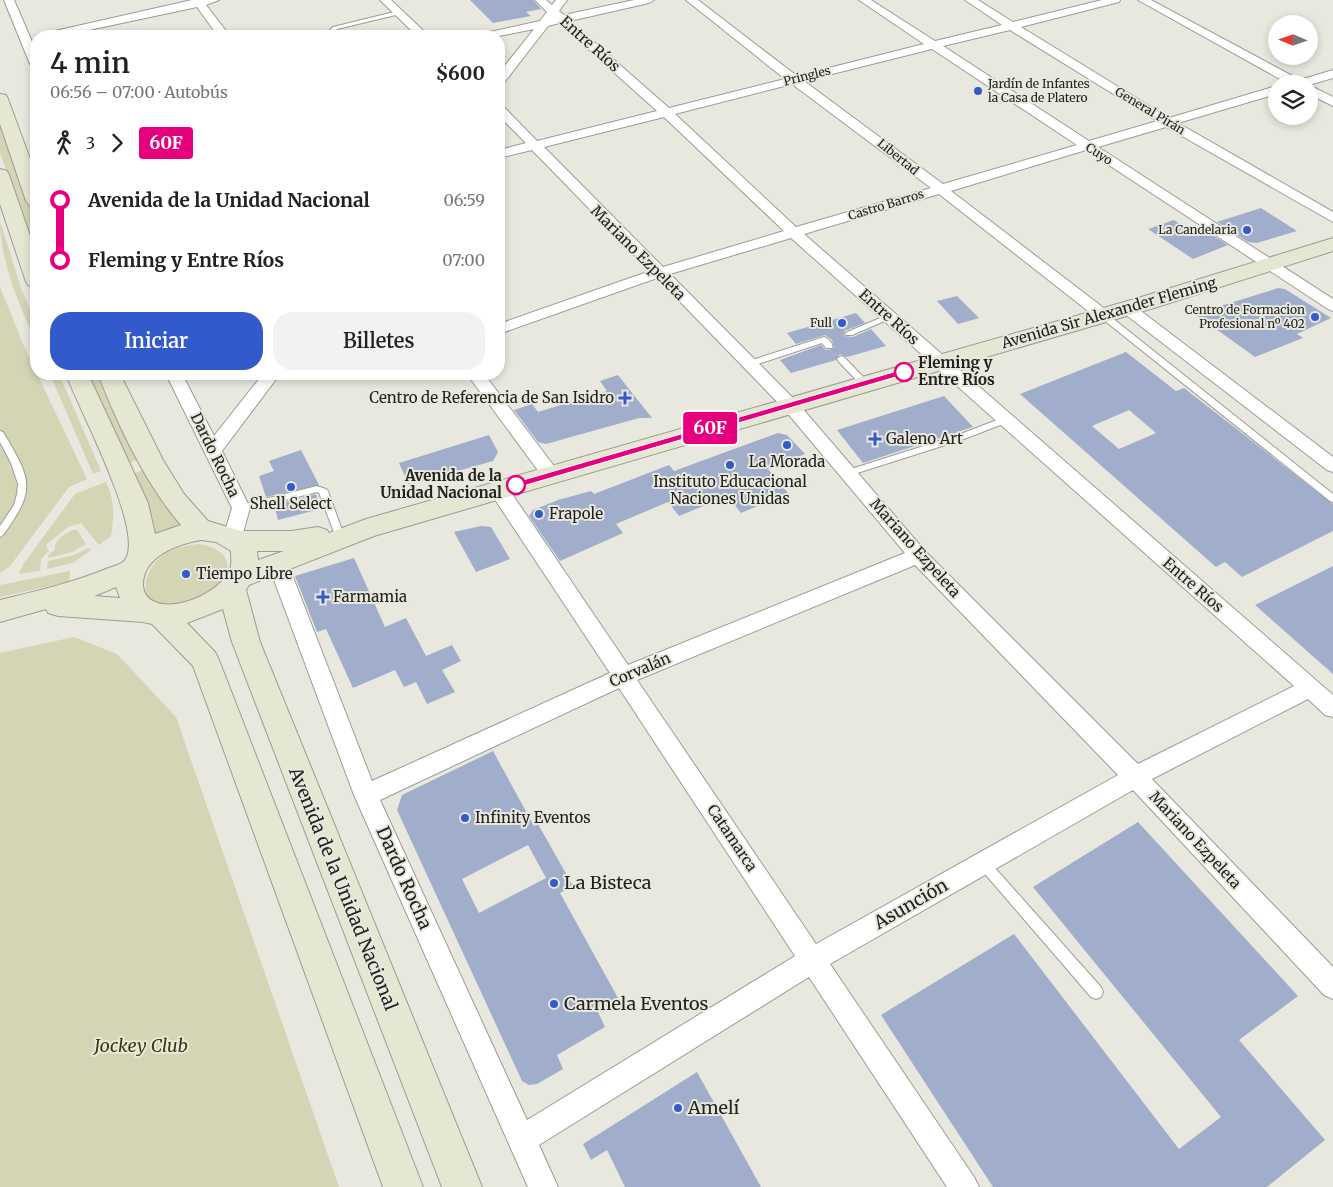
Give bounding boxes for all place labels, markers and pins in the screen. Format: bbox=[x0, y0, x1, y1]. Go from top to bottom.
place label: Jardín de Infantes la Casa de Platero bbox=[987, 76, 1090, 105]
marker: Jardín de Infantes la Casa de Platero bbox=[972, 85, 984, 97]
place label: La Candelaria bbox=[1158, 222, 1238, 237]
marker: La Candelaria bbox=[1241, 224, 1253, 236]
place label: Centro de Formacion Profesional nº 402 bbox=[1185, 302, 1305, 331]
marker: Centro de Formacion Profesional nº 402 bbox=[1309, 311, 1321, 323]
place label: Full bbox=[810, 315, 832, 330]
marker: Full bbox=[836, 317, 848, 329]
place label: Fleming y Entre Ríos bbox=[918, 353, 995, 389]
marker: Fleming y Entre Ríos bbox=[894, 362, 914, 382]
place label: Centro de Referencia de San Isidro bbox=[369, 388, 614, 407]
marker: Centro de Referencia de San Isidro bbox=[618, 391, 632, 405]
place label: Galeno Art bbox=[886, 429, 963, 448]
marker: Galeno Art bbox=[868, 432, 882, 446]
marker: La Morada bbox=[781, 439, 793, 451]
place label: La Morada bbox=[749, 452, 825, 471]
marker: Instituto Educacional Naciones Unidas bbox=[724, 459, 736, 471]
place label: Avenida de la Unidad Nacional bbox=[380, 466, 503, 502]
place label: Instituto Educacional Naciones Unidas bbox=[653, 472, 807, 508]
marker: Avenida de la Unidad Nacional bbox=[506, 475, 526, 495]
marker: Shell Select bbox=[285, 481, 297, 493]
place label: Shell Select bbox=[250, 494, 332, 513]
place label: Frapole bbox=[549, 504, 603, 523]
marker: Frapole bbox=[533, 508, 545, 520]
place label: Tiempo Libre bbox=[196, 564, 293, 583]
marker: Tiempo Libre bbox=[180, 568, 192, 580]
place label: Farmamia bbox=[333, 587, 407, 606]
marker: Farmamia bbox=[317, 591, 329, 603]
place label: Infinity Eventos bbox=[475, 808, 591, 827]
marker: Infinity Eventos bbox=[459, 812, 471, 824]
place label: La Bisteca bbox=[564, 871, 652, 894]
marker: La Bisteca bbox=[548, 877, 560, 889]
place label: Carmela Eventos bbox=[564, 992, 709, 1015]
marker: Carmela Eventos bbox=[548, 998, 560, 1010]
place label: Amelí bbox=[687, 1096, 740, 1119]
marker: Amelí bbox=[672, 1102, 684, 1114]

